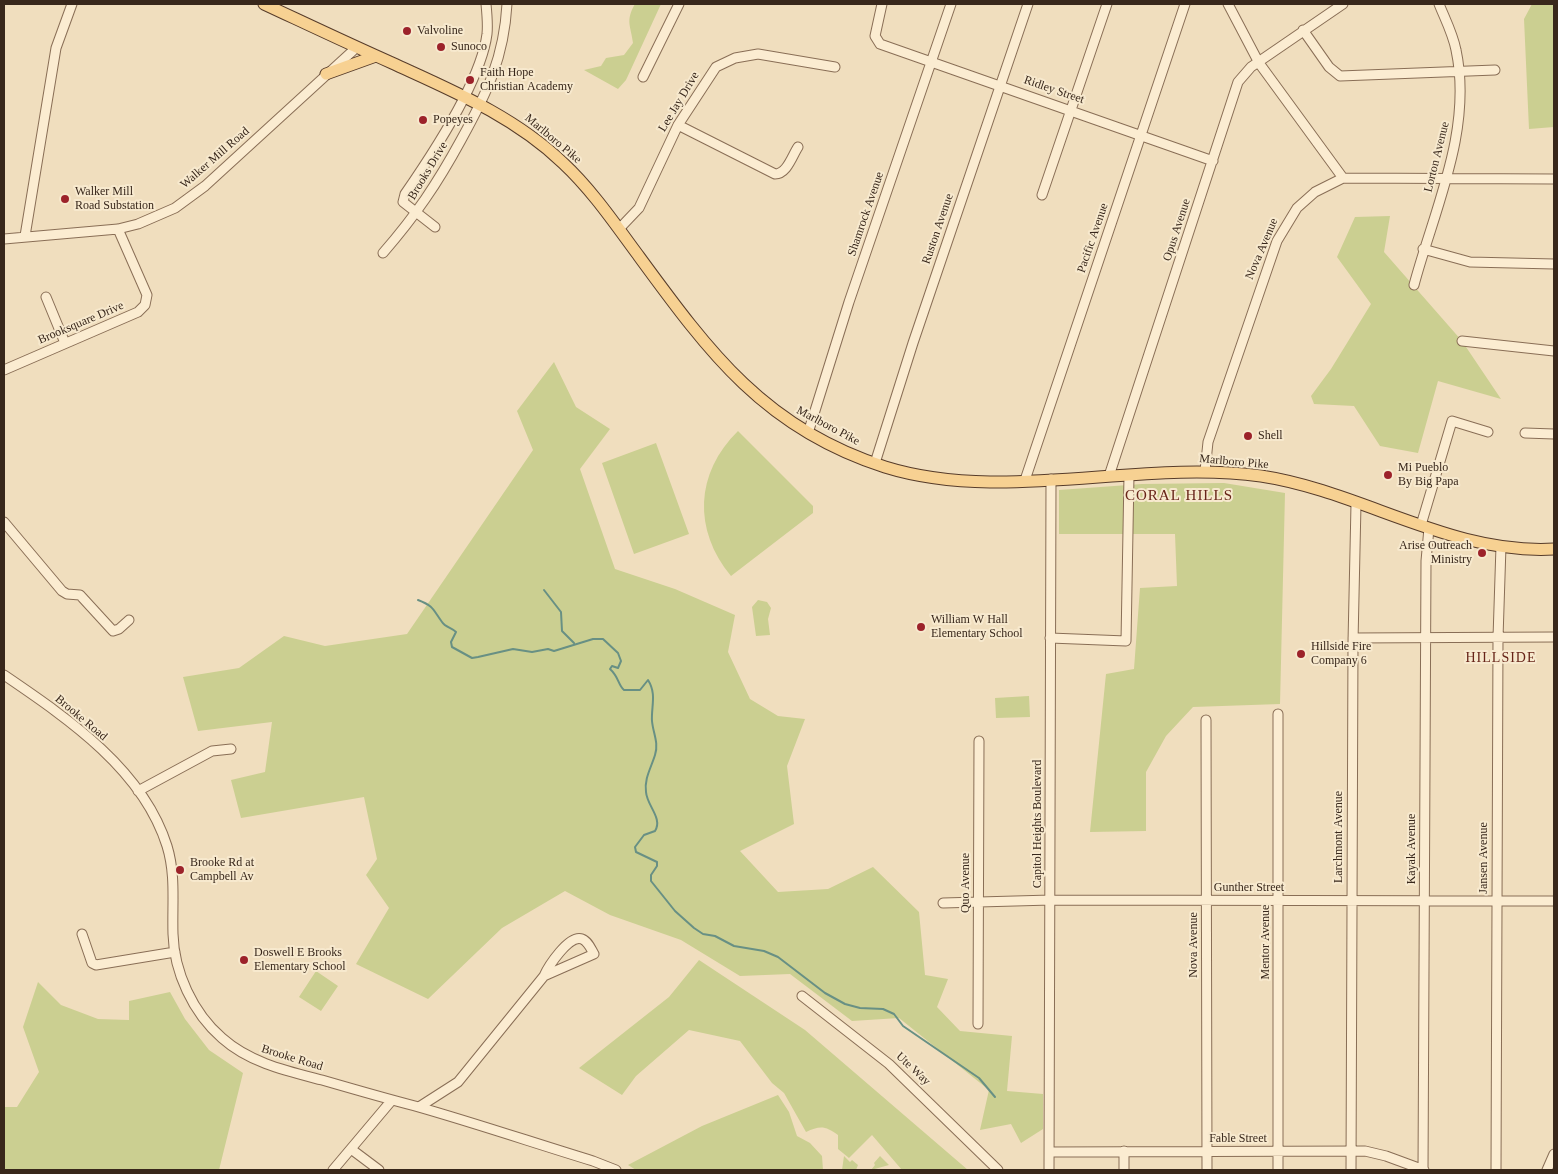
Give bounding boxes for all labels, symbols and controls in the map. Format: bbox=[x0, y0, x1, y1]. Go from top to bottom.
place label: Valvoline bbox=[417, 24, 463, 38]
marker: Valvoline bbox=[401, 25, 413, 37]
place label: Sunoco bbox=[451, 40, 487, 54]
marker: Sunoco bbox=[435, 41, 447, 53]
place label: Faith Hope Christian Academy bbox=[480, 66, 573, 94]
street label: Lee Jay Drive bbox=[655, 69, 703, 135]
street label: Ridley Street bbox=[1022, 73, 1086, 107]
marker: Faith Hope Christian Academy bbox=[464, 74, 476, 86]
street label: Marlboro Pike bbox=[522, 111, 584, 167]
place label: Popeyes bbox=[433, 113, 473, 127]
marker: Popeyes bbox=[417, 114, 429, 126]
street label: Lorton Avenue bbox=[1421, 120, 1453, 194]
street label: Walker Mill Road bbox=[178, 124, 252, 192]
street label: Brooks Drive bbox=[405, 139, 451, 203]
street label: Shamrock Avenue bbox=[845, 170, 887, 258]
place label: Walker Mill Road Substation bbox=[75, 185, 154, 213]
street label: Ruston Avenue bbox=[919, 192, 957, 266]
marker: Walker Mill Road Substation bbox=[59, 193, 71, 205]
street label: Opus Avenue bbox=[1160, 197, 1194, 263]
street label: Pacific Avenue bbox=[1074, 201, 1112, 275]
street label: Nova Avenue bbox=[1243, 216, 1281, 282]
street label: Brooksquare Drive bbox=[36, 298, 126, 348]
street label: Marlboro Pike bbox=[794, 403, 862, 449]
place label: Shell bbox=[1258, 429, 1283, 443]
marker: Shell bbox=[1242, 430, 1254, 442]
street label: Marlboro Pike bbox=[1199, 452, 1269, 472]
place label: Mi Pueblo By Big Papa bbox=[1398, 461, 1459, 489]
marker: Mi Pueblo By Big Papa bbox=[1382, 469, 1394, 481]
district label: CORAL HILLS bbox=[1124, 487, 1234, 505]
place label: Arise Outreach Ministry bbox=[1399, 539, 1472, 567]
marker: Arise Outreach Ministry bbox=[1476, 547, 1488, 559]
place label: William W Hall Elementary School bbox=[931, 613, 1023, 641]
marker: William W Hall Elementary School bbox=[915, 621, 927, 633]
place label: Hillside Fire Company 6 bbox=[1311, 640, 1371, 668]
marker: Hillside Fire Company 6 bbox=[1295, 648, 1307, 660]
district label: HILLSIDE bbox=[1465, 650, 1537, 666]
street label: Brooke Road bbox=[52, 692, 110, 744]
street label: Capitol Heights Boulevard bbox=[1031, 760, 1045, 888]
street label: Larchmont Avenue bbox=[1332, 791, 1346, 883]
street label: Kayak Avenue bbox=[1405, 814, 1419, 884]
street label: Jansen Avenue bbox=[1477, 822, 1491, 894]
street label: Quo Avenue bbox=[959, 853, 973, 913]
place label: Brooke Rd at Campbell Av bbox=[190, 856, 254, 884]
marker: Brooke Rd at Campbell Av bbox=[174, 864, 186, 876]
street label: Gunther Street bbox=[1214, 881, 1284, 895]
street label: Mentor Avenue bbox=[1259, 905, 1273, 979]
street label: Nova Avenue bbox=[1187, 912, 1201, 978]
place label: Doswell E Brooks Elementary School bbox=[254, 946, 346, 974]
marker: Doswell E Brooks Elementary School bbox=[238, 954, 250, 966]
street label: Brooke Road bbox=[259, 1042, 325, 1074]
street label: Ute Way bbox=[893, 1049, 933, 1089]
street label: Fable Street bbox=[1209, 1132, 1267, 1146]

